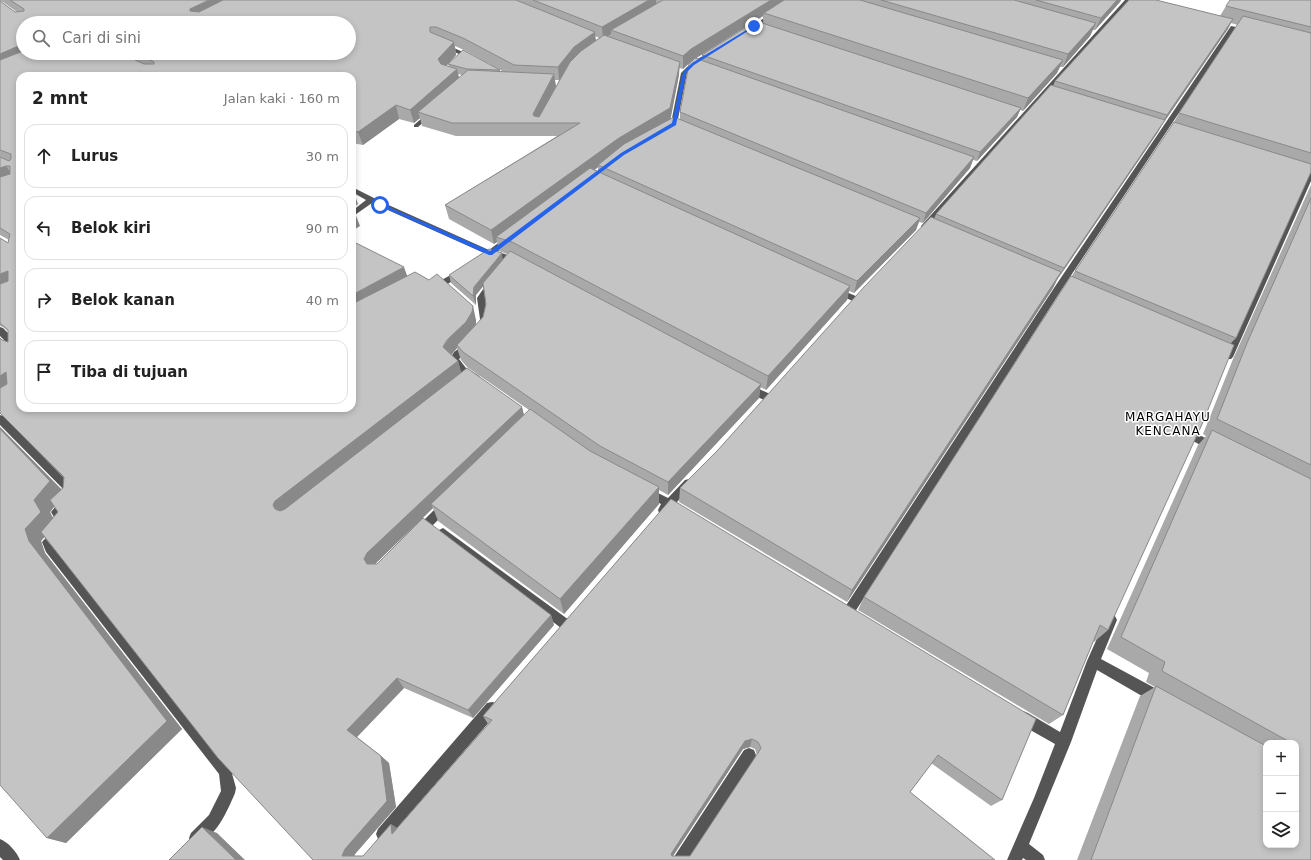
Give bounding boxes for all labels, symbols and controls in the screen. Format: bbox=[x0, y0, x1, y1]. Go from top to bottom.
search box bbox=[16, 16, 356, 60]
route end bbox=[745, 17, 763, 35]
icon: search bbox=[30, 27, 52, 49]
text: Cari di sini bbox=[62, 29, 141, 47]
text: 2 mnt bbox=[32, 88, 88, 108]
text: Jalan kaki · 160 m bbox=[224, 91, 340, 106]
icon: ahead bbox=[33, 145, 55, 167]
text: Lurus bbox=[71, 147, 118, 165]
text: 30 m bbox=[306, 149, 339, 164]
route start bbox=[371, 196, 389, 214]
icon: left bbox=[33, 217, 55, 239]
text: Belok kiri bbox=[71, 219, 151, 237]
text: 90 m bbox=[306, 221, 339, 236]
icon: right bbox=[33, 289, 55, 311]
text: Belok kanan bbox=[71, 291, 175, 309]
text: 40 m bbox=[306, 293, 339, 308]
icon: arrive bbox=[33, 361, 55, 383]
text: Tiba di tujuan bbox=[71, 363, 188, 381]
district label: MARGAHAYU KENCANA bbox=[1125, 410, 1211, 438]
map controls bbox=[1263, 740, 1299, 848]
button: + bbox=[1263, 740, 1299, 776]
button: − bbox=[1263, 776, 1299, 812]
button: layers bbox=[1263, 812, 1299, 848]

